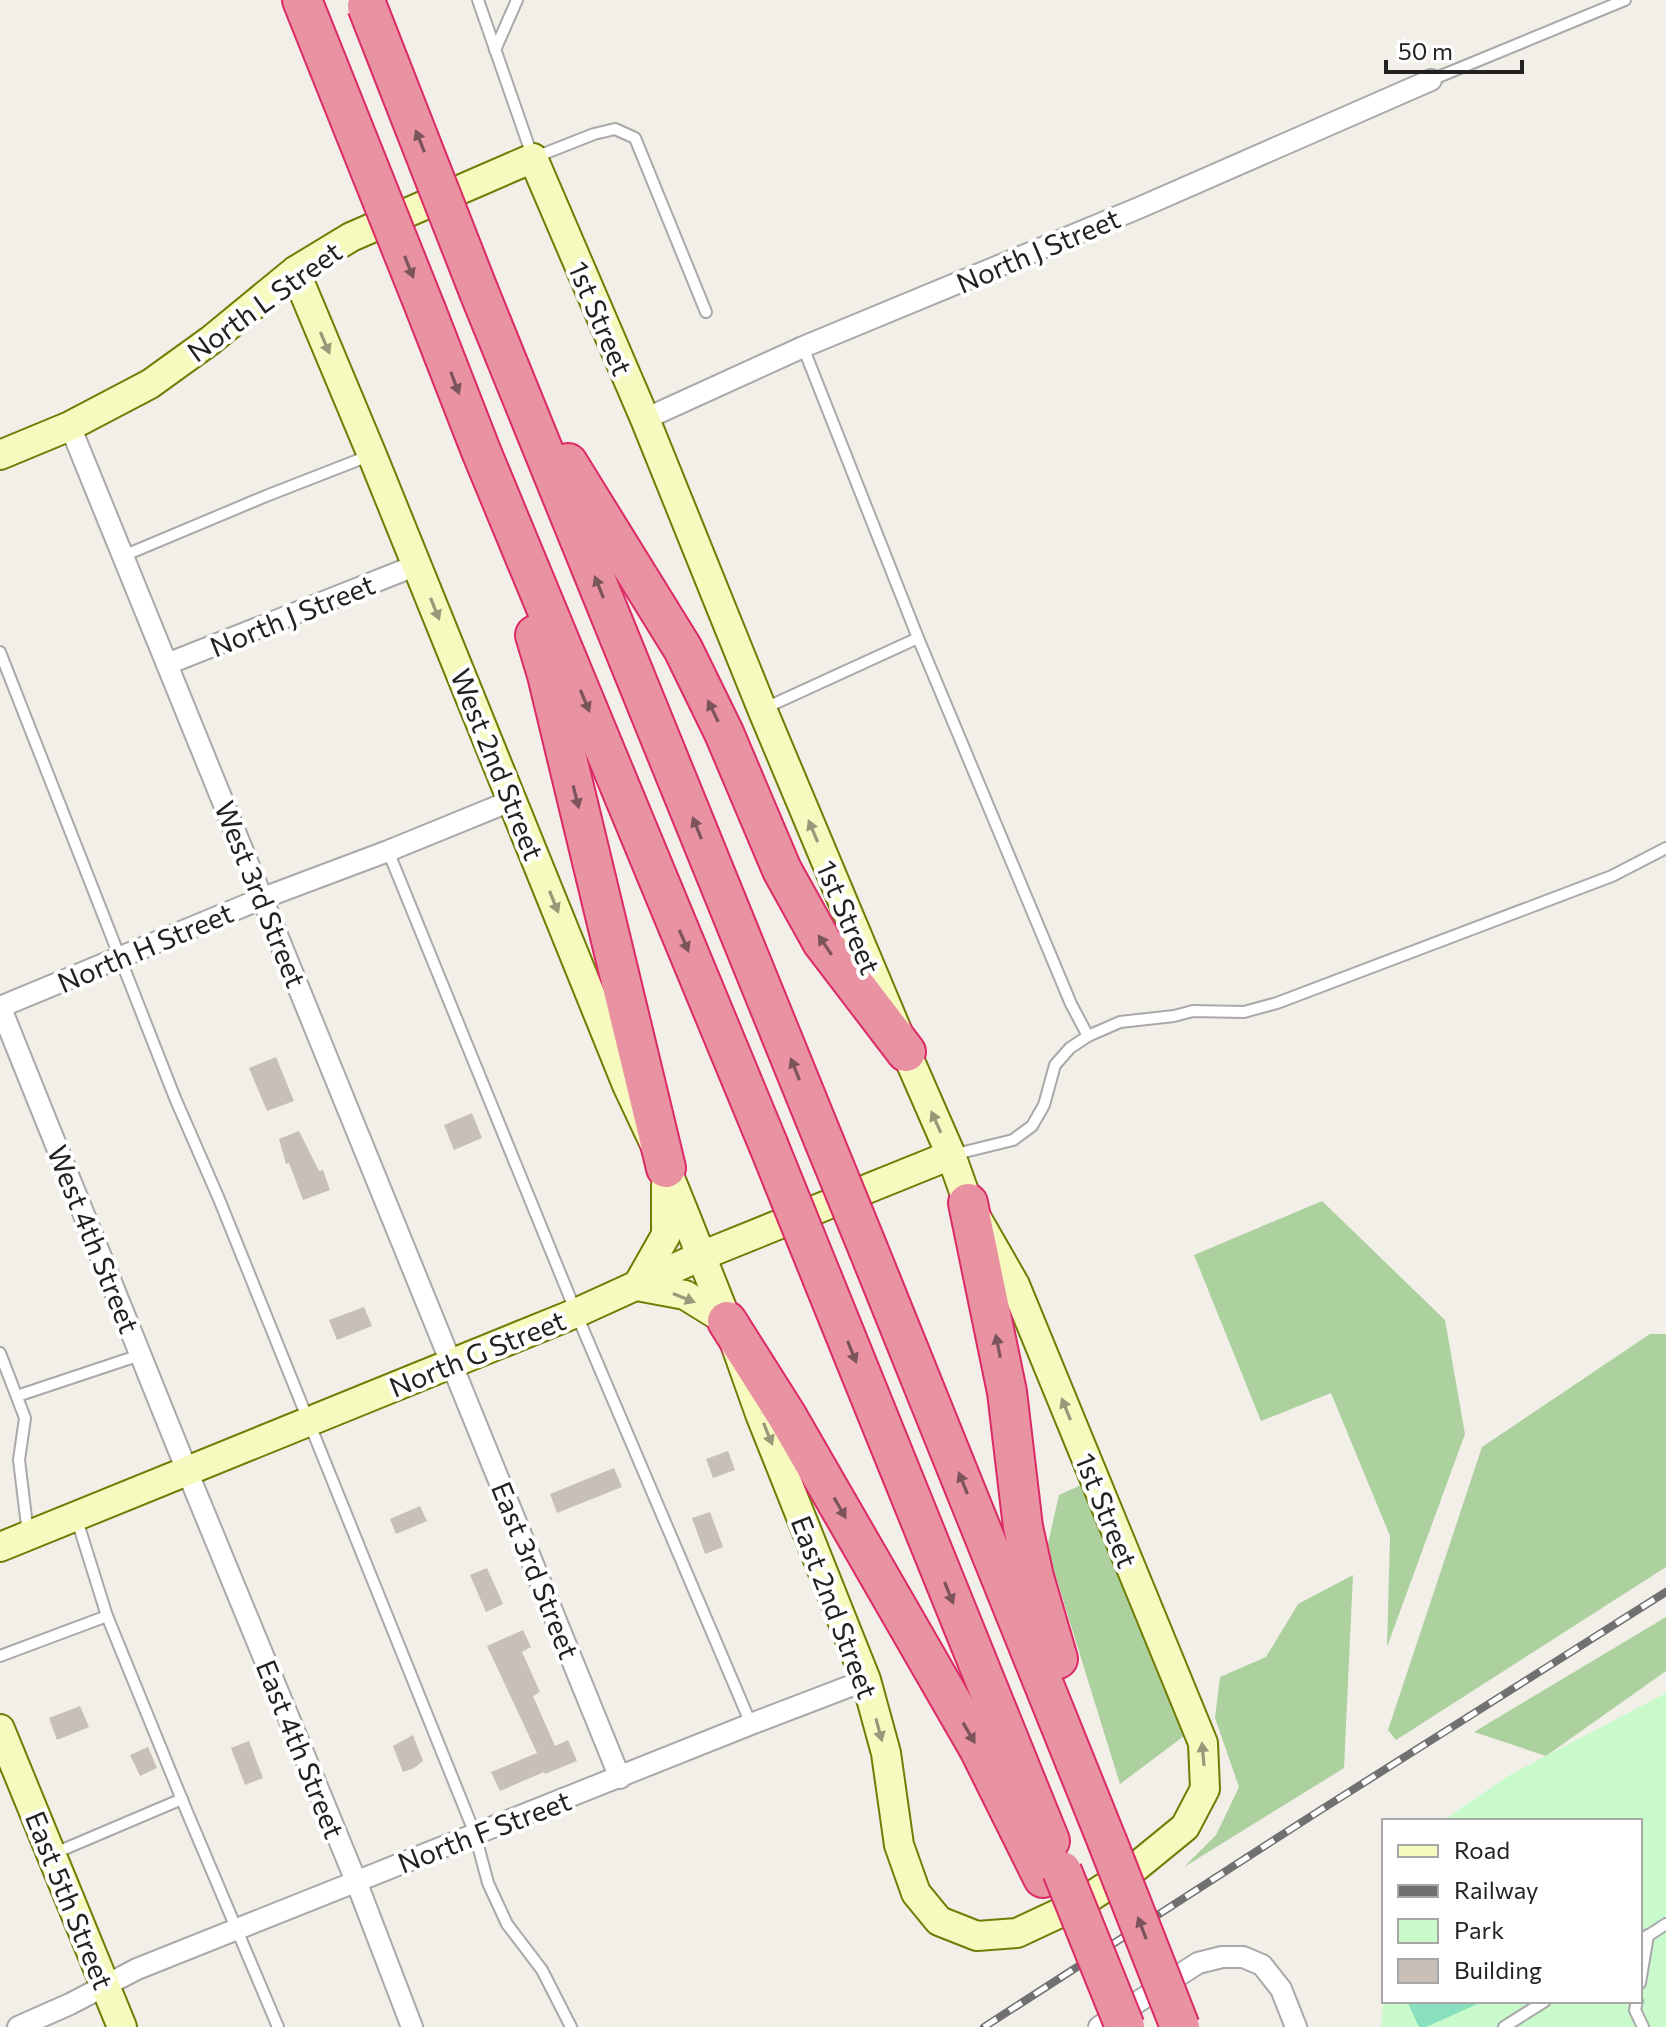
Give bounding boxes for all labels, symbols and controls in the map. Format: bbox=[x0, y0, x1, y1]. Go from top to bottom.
scale bar bbox=[1386, 24, 1522, 74]
text: 50 m bbox=[1398, 36, 1453, 65]
one-way arrow bbox=[413, 129, 426, 153]
street label: North J Street bbox=[951, 200, 1125, 300]
street label: North L Street bbox=[180, 234, 348, 368]
one-way arrow bbox=[403, 255, 416, 279]
street label: 1st Street bbox=[562, 256, 640, 380]
one-way arrow bbox=[319, 331, 332, 354]
one-way arrow bbox=[449, 371, 462, 395]
street label: North J Street bbox=[205, 567, 379, 663]
one-way arrow bbox=[592, 575, 605, 599]
one-way arrow bbox=[428, 597, 441, 621]
street label: West 2nd Street bbox=[444, 663, 552, 865]
one-way arrow bbox=[579, 689, 592, 713]
one-way arrow bbox=[706, 699, 720, 723]
one-way arrow bbox=[571, 784, 583, 809]
street label: West 3rd Street bbox=[208, 796, 314, 992]
one-way arrow bbox=[690, 816, 703, 840]
one-way arrow bbox=[806, 819, 819, 843]
street label: 1st Street bbox=[810, 855, 888, 979]
one-way arrow bbox=[547, 890, 560, 914]
street label: North H Street bbox=[52, 895, 238, 999]
one-way arrow bbox=[678, 930, 691, 953]
one-way arrow bbox=[818, 935, 833, 956]
one-way arrow bbox=[788, 1057, 801, 1081]
one-way arrow bbox=[930, 1110, 943, 1134]
street label: West 4th Street bbox=[41, 1140, 147, 1338]
one-way arrow bbox=[672, 1292, 696, 1305]
street label: North G Street bbox=[384, 1302, 570, 1404]
one-way arrow bbox=[991, 1334, 1004, 1359]
one-way arrow bbox=[846, 1340, 859, 1364]
one-way arrow bbox=[1059, 1397, 1072, 1421]
one-way arrow bbox=[762, 1422, 775, 1446]
street label: 1st Street bbox=[1069, 1448, 1145, 1572]
one-way arrow bbox=[956, 1471, 969, 1495]
street label: East 3rd Street bbox=[485, 1476, 587, 1664]
one-way arrow bbox=[833, 1497, 847, 1519]
street label: East 2nd Street bbox=[785, 1511, 885, 1703]
one-way arrow bbox=[943, 1581, 956, 1605]
street label: East 4th Street bbox=[250, 1655, 352, 1843]
one-way arrow bbox=[874, 1717, 886, 1742]
one-way arrow bbox=[962, 1722, 976, 1744]
one-way arrow bbox=[1196, 1742, 1209, 1767]
street label: North F Street bbox=[393, 1782, 575, 1880]
street label: East 5th Street bbox=[19, 1806, 121, 1994]
legend bbox=[1382, 1819, 1642, 2003]
text: Road bbox=[1454, 1835, 1510, 1864]
text: Railway bbox=[1454, 1875, 1539, 1904]
text: Park bbox=[1454, 1915, 1504, 1944]
one-way arrow bbox=[1135, 1916, 1148, 1940]
text: Building bbox=[1454, 1955, 1542, 1984]

